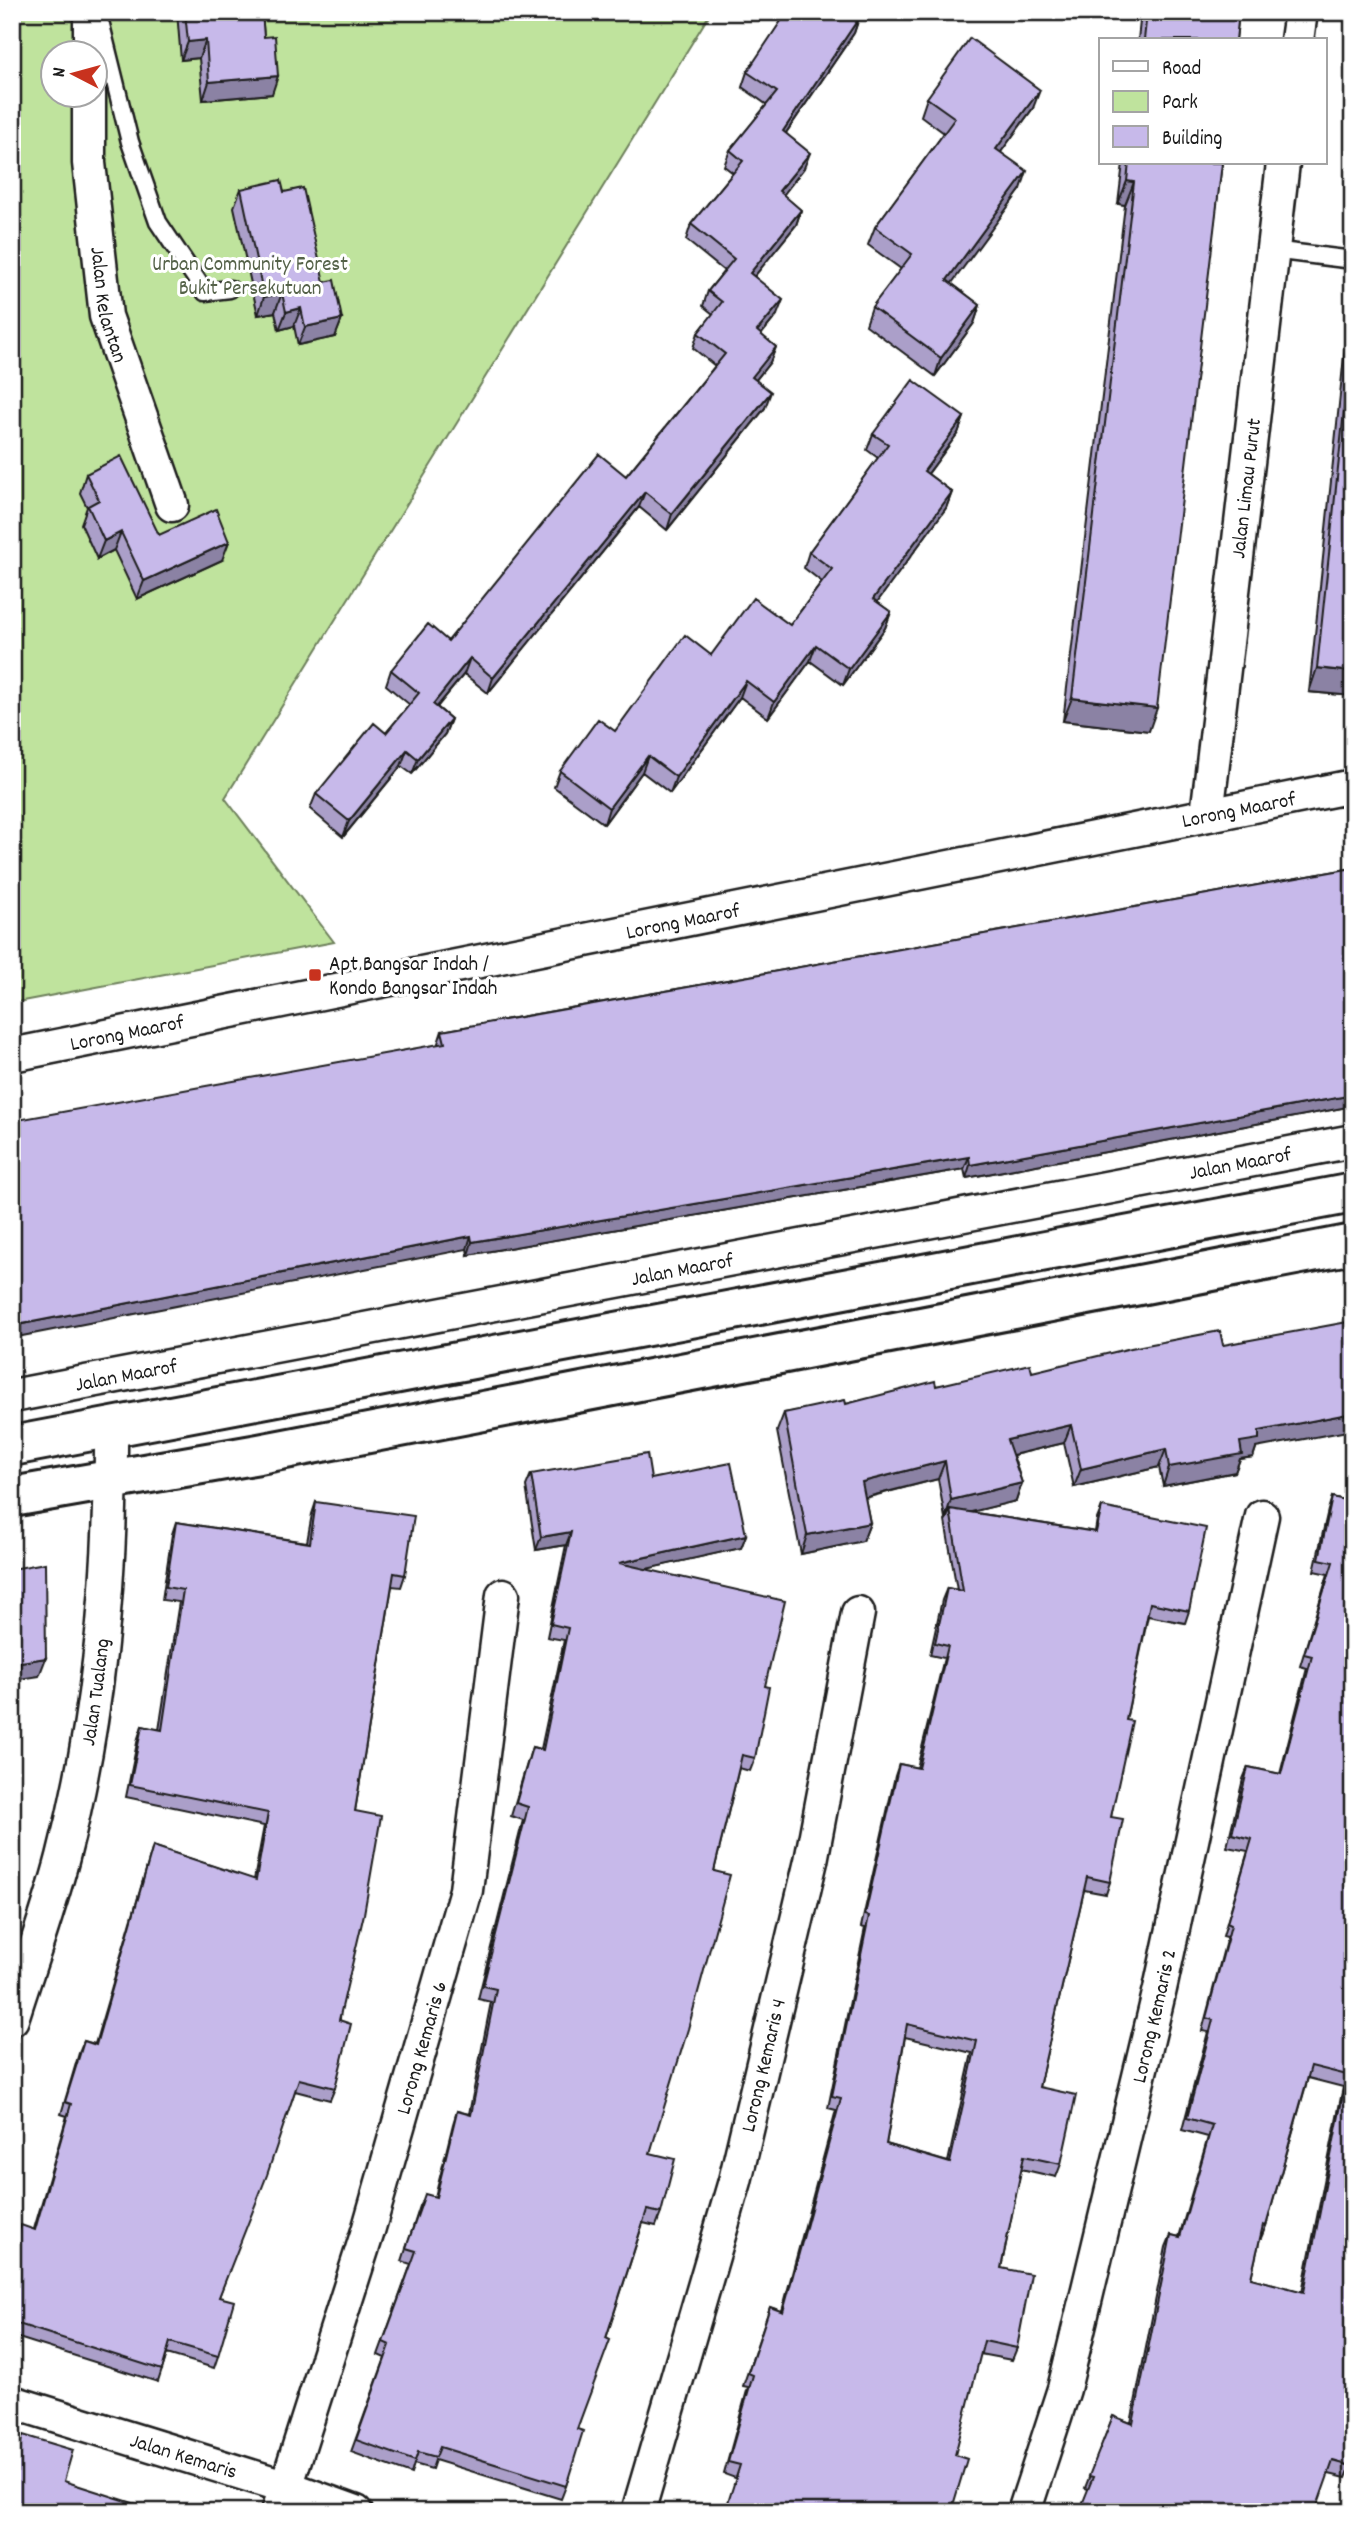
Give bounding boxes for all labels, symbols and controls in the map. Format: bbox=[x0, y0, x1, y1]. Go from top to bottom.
north arrow bbox=[38, 38, 108, 108]
legend bbox=[1099, 38, 1326, 164]
text: Road bbox=[1162, 55, 1201, 85]
text: N bbox=[47, 67, 74, 79]
text: Park bbox=[1162, 89, 1198, 119]
text: Building bbox=[1162, 125, 1222, 155]
street label: Jalan Kelantan bbox=[80, 245, 133, 367]
park label: Urban Community Forest Bukit Persekutuan bbox=[152, 251, 348, 305]
street label: Jalan Limau Purut bbox=[1225, 417, 1271, 560]
street label: Lorong Maarof bbox=[1180, 786, 1299, 838]
street label: Lorong Maarof bbox=[624, 897, 743, 949]
place label: Apt Bangsar Indah / Kondo Bangsar Indah bbox=[329, 951, 497, 1005]
marker: Apt Bangsar Indah / Kondo Bangsar Indah bbox=[307, 967, 323, 983]
street label: Lorong Maarof bbox=[68, 1009, 187, 1061]
street label: Jalan Maarof bbox=[1187, 1141, 1295, 1190]
street label: Jalan Maarof bbox=[629, 1247, 737, 1296]
street label: Jalan Maarof bbox=[73, 1353, 181, 1402]
street label: Jalan Tualang bbox=[75, 1637, 119, 1748]
street label: Lorong Kemaris 2 bbox=[1126, 1947, 1186, 2087]
street label: Lorong Kemaris 6 bbox=[390, 1978, 457, 2119]
street label: Lorong Kemaris 4 bbox=[735, 1996, 796, 2136]
street label: Jalan Kemaris bbox=[126, 2427, 240, 2489]

